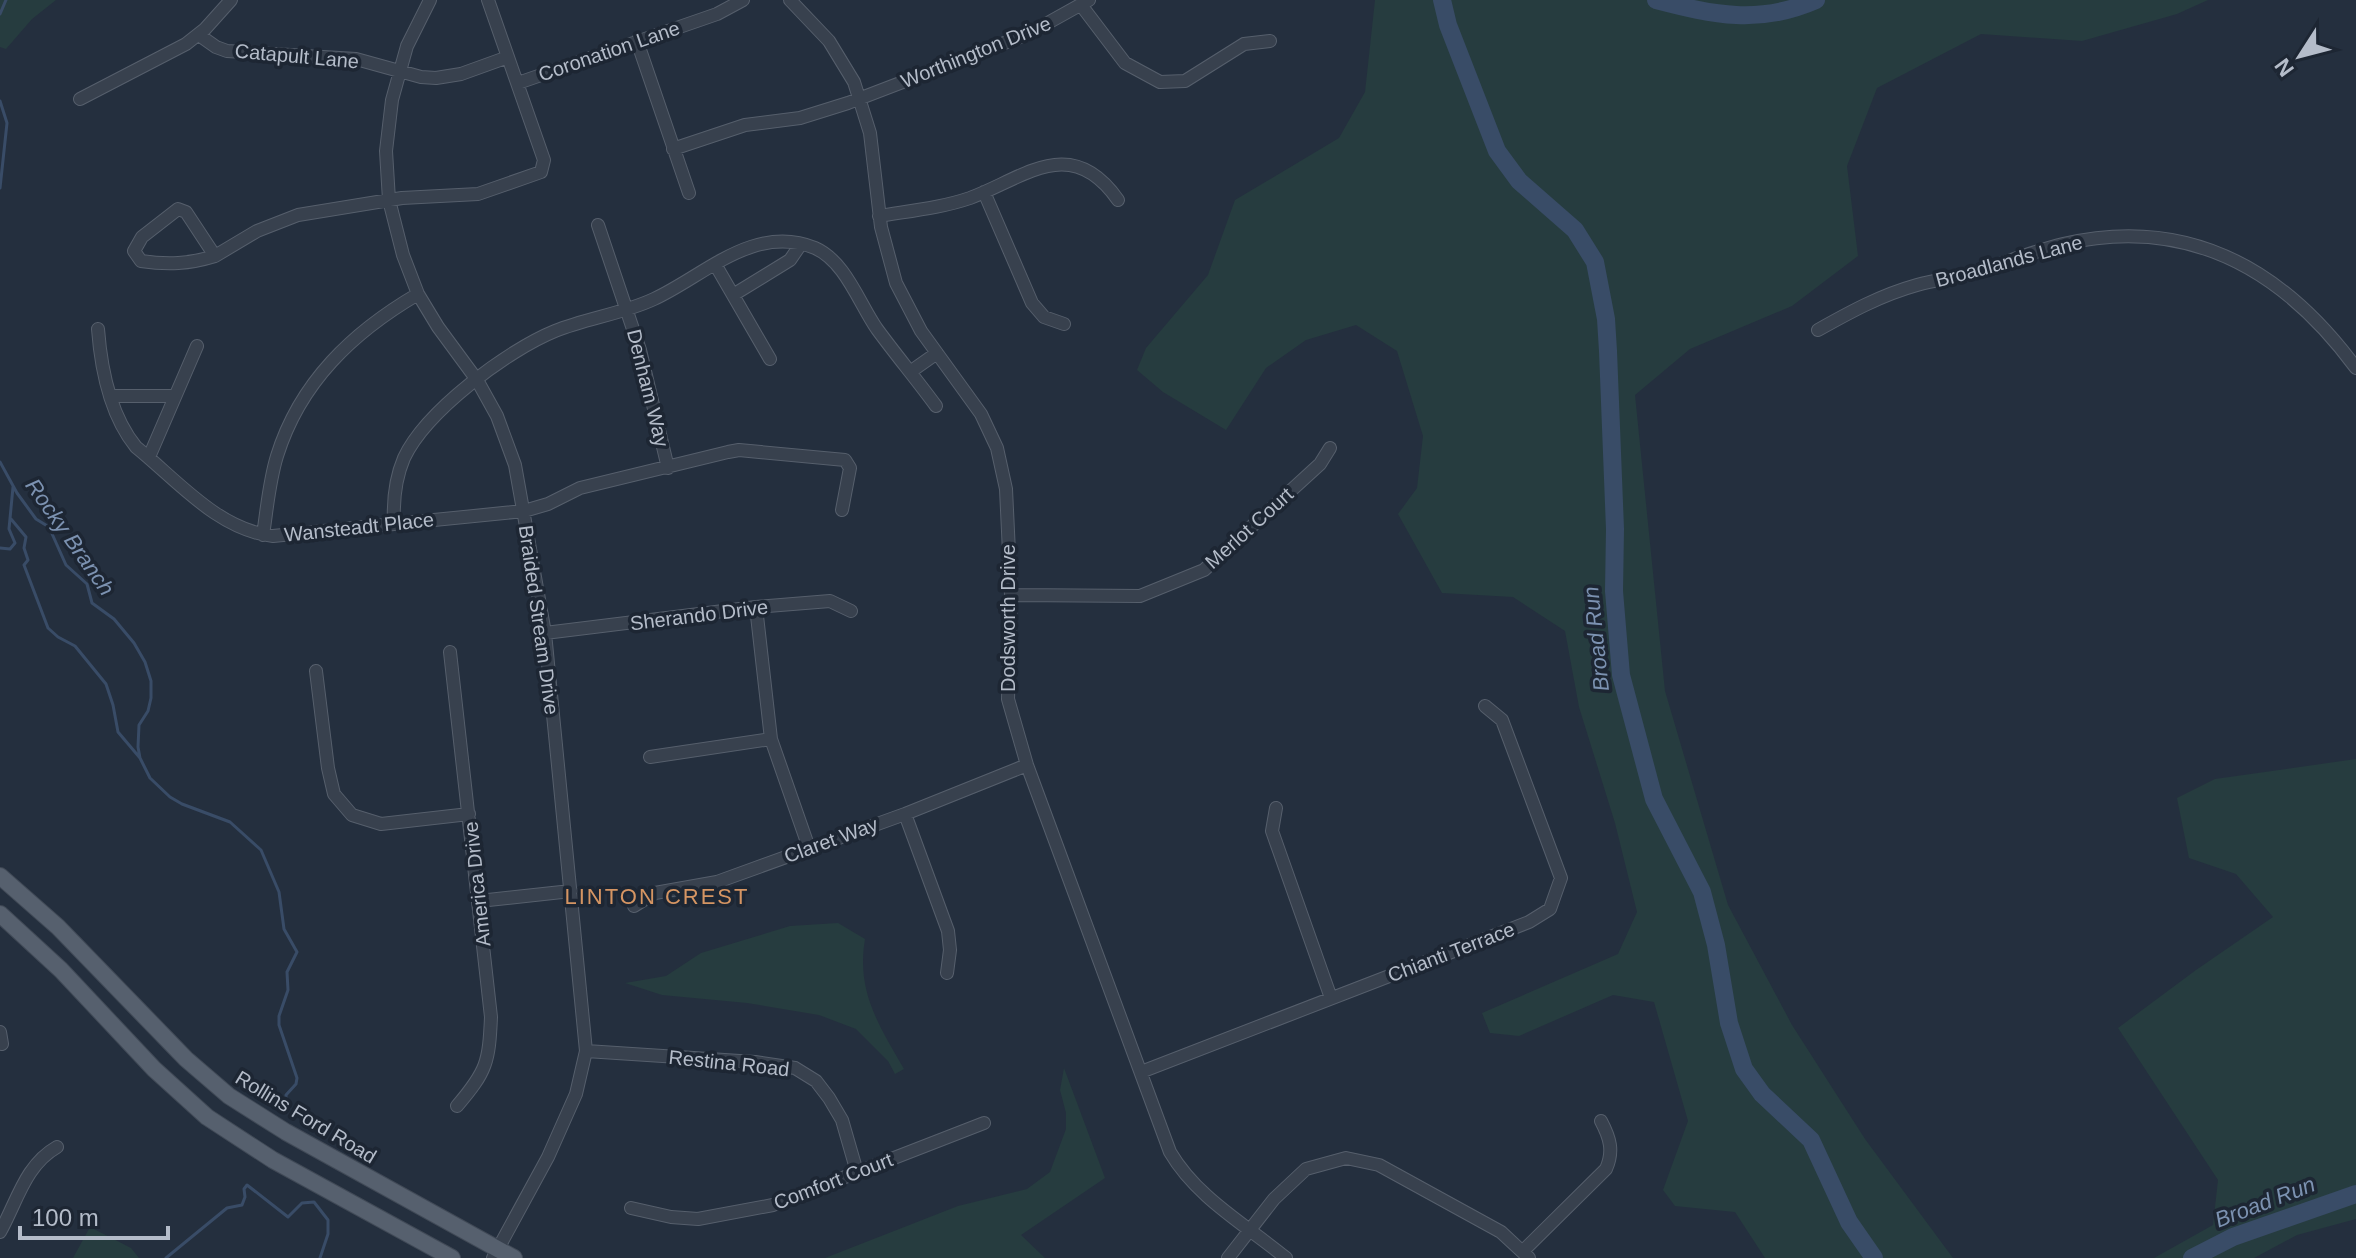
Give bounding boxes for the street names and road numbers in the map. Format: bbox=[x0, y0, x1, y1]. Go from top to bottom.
street label: Worthington Drive bbox=[898, 12, 1054, 92]
street label: Coronation Lane bbox=[536, 17, 682, 85]
street label: Catapult Lane bbox=[234, 40, 360, 72]
street label: Broadlands Lane bbox=[1933, 231, 2085, 291]
street label: Denham Way bbox=[623, 327, 673, 449]
street label: Merlot Court bbox=[1201, 483, 1298, 573]
street label: Wansteadt Place bbox=[283, 508, 435, 546]
street label: Braided Stream Drive bbox=[515, 524, 563, 716]
street label: Dodsworth Drive bbox=[997, 544, 1019, 692]
street label: Sherando Drive bbox=[629, 596, 769, 634]
street label: Claret Way bbox=[781, 813, 881, 867]
street label: America Drive bbox=[459, 820, 495, 948]
street label: Chianti Terrace bbox=[1384, 918, 1518, 986]
street label: Restina Road bbox=[668, 1046, 790, 1080]
street label: Rollins Ford Road bbox=[232, 1066, 380, 1168]
street label: Comfort Court bbox=[770, 1148, 896, 1214]

